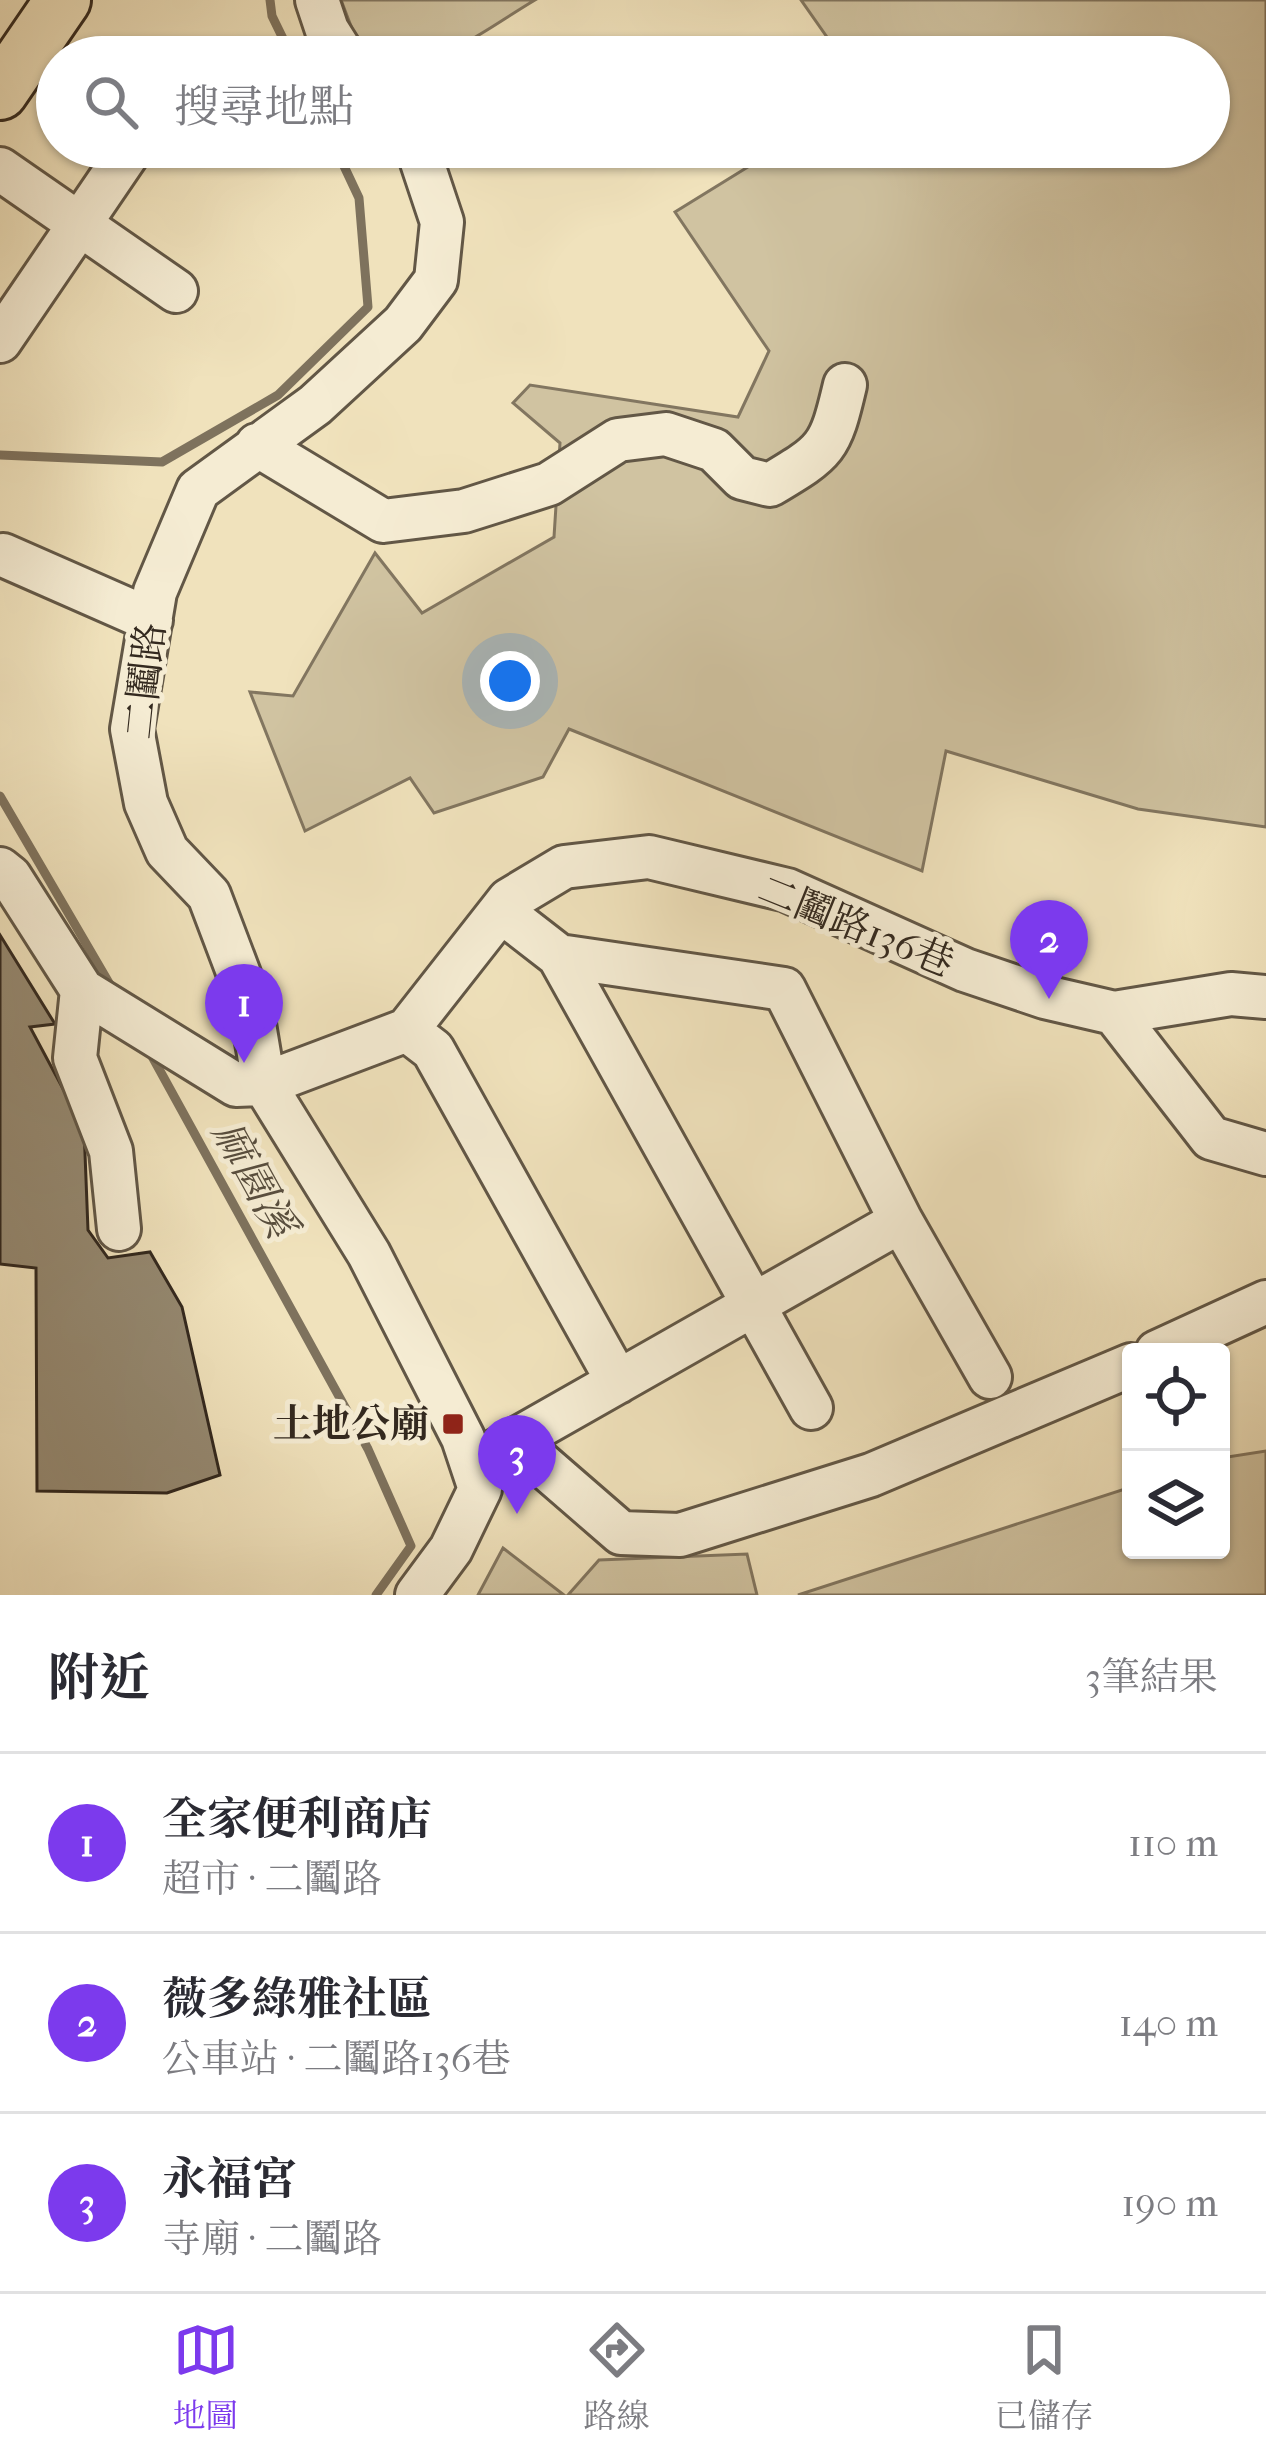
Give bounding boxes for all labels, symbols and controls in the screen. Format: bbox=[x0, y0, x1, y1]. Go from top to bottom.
search box bbox=[36, 36, 1230, 168]
icon: search bbox=[78, 69, 144, 135]
text: 搜尋地點 bbox=[174, 81, 354, 134]
street label: 二鬮路 bbox=[116, 620, 174, 742]
your location bbox=[480, 651, 540, 711]
street label: 二鬮路136巷 bbox=[751, 866, 961, 986]
pin: 2 bbox=[1010, 900, 1088, 999]
pin: 1 bbox=[205, 964, 283, 1063]
water label: 麻園溪 bbox=[202, 1112, 308, 1249]
map controls bbox=[1122, 1343, 1230, 1559]
button: locate bbox=[1122, 1343, 1230, 1451]
place label: 土地公廟 bbox=[273, 1401, 429, 1447]
marker: 土地公廟 bbox=[440, 1411, 466, 1437]
pin: 3 bbox=[478, 1415, 556, 1514]
button: layers bbox=[1122, 1451, 1230, 1559]
text: 附近 bbox=[48, 1648, 150, 1708]
text: 3筆結果 bbox=[1085, 1654, 1218, 1700]
text: 全家便利商店 bbox=[162, 1793, 432, 1846]
text: 1 bbox=[80, 1820, 94, 1866]
text: 110 m bbox=[1128, 1820, 1218, 1866]
text: 超市 · 二鬮路 bbox=[162, 1856, 382, 1902]
text: 薇多綠雅社區 bbox=[162, 1973, 432, 2026]
text: 2 bbox=[77, 2000, 97, 2046]
text: 140 m bbox=[1119, 2000, 1218, 2046]
text: 公車站 · 二鬮路136巷 bbox=[162, 2036, 511, 2082]
text: 永福宮 bbox=[162, 2153, 297, 2206]
text: 3 bbox=[79, 2180, 95, 2226]
text: 190 m bbox=[1121, 2180, 1218, 2226]
text: 寺廟 · 二鬮路 bbox=[162, 2216, 382, 2262]
tab: 地圖 bbox=[173, 2317, 239, 2436]
tab: 路線 bbox=[584, 2317, 650, 2436]
tab: 已儲存 bbox=[995, 2317, 1094, 2436]

